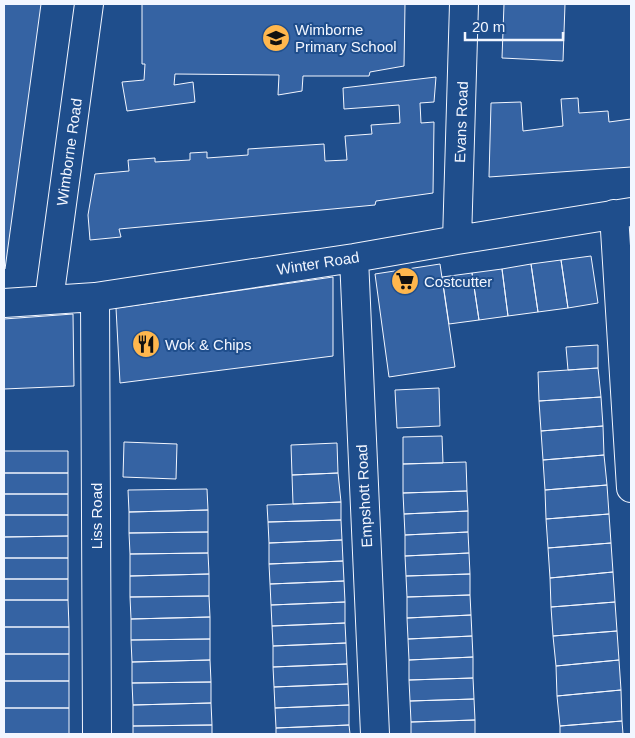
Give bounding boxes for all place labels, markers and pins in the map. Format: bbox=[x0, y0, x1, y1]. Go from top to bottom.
place label: Wimborne Primary School bbox=[295, 21, 397, 55]
school or university icon: Wimborne Primary School bbox=[261, 23, 291, 53]
supermarket icon: Costcutter bbox=[390, 266, 420, 296]
place label: Costcutter bbox=[424, 273, 492, 290]
restaurant icon: Wok & Chips bbox=[131, 329, 161, 359]
place label: Wok & Chips bbox=[165, 336, 251, 353]

